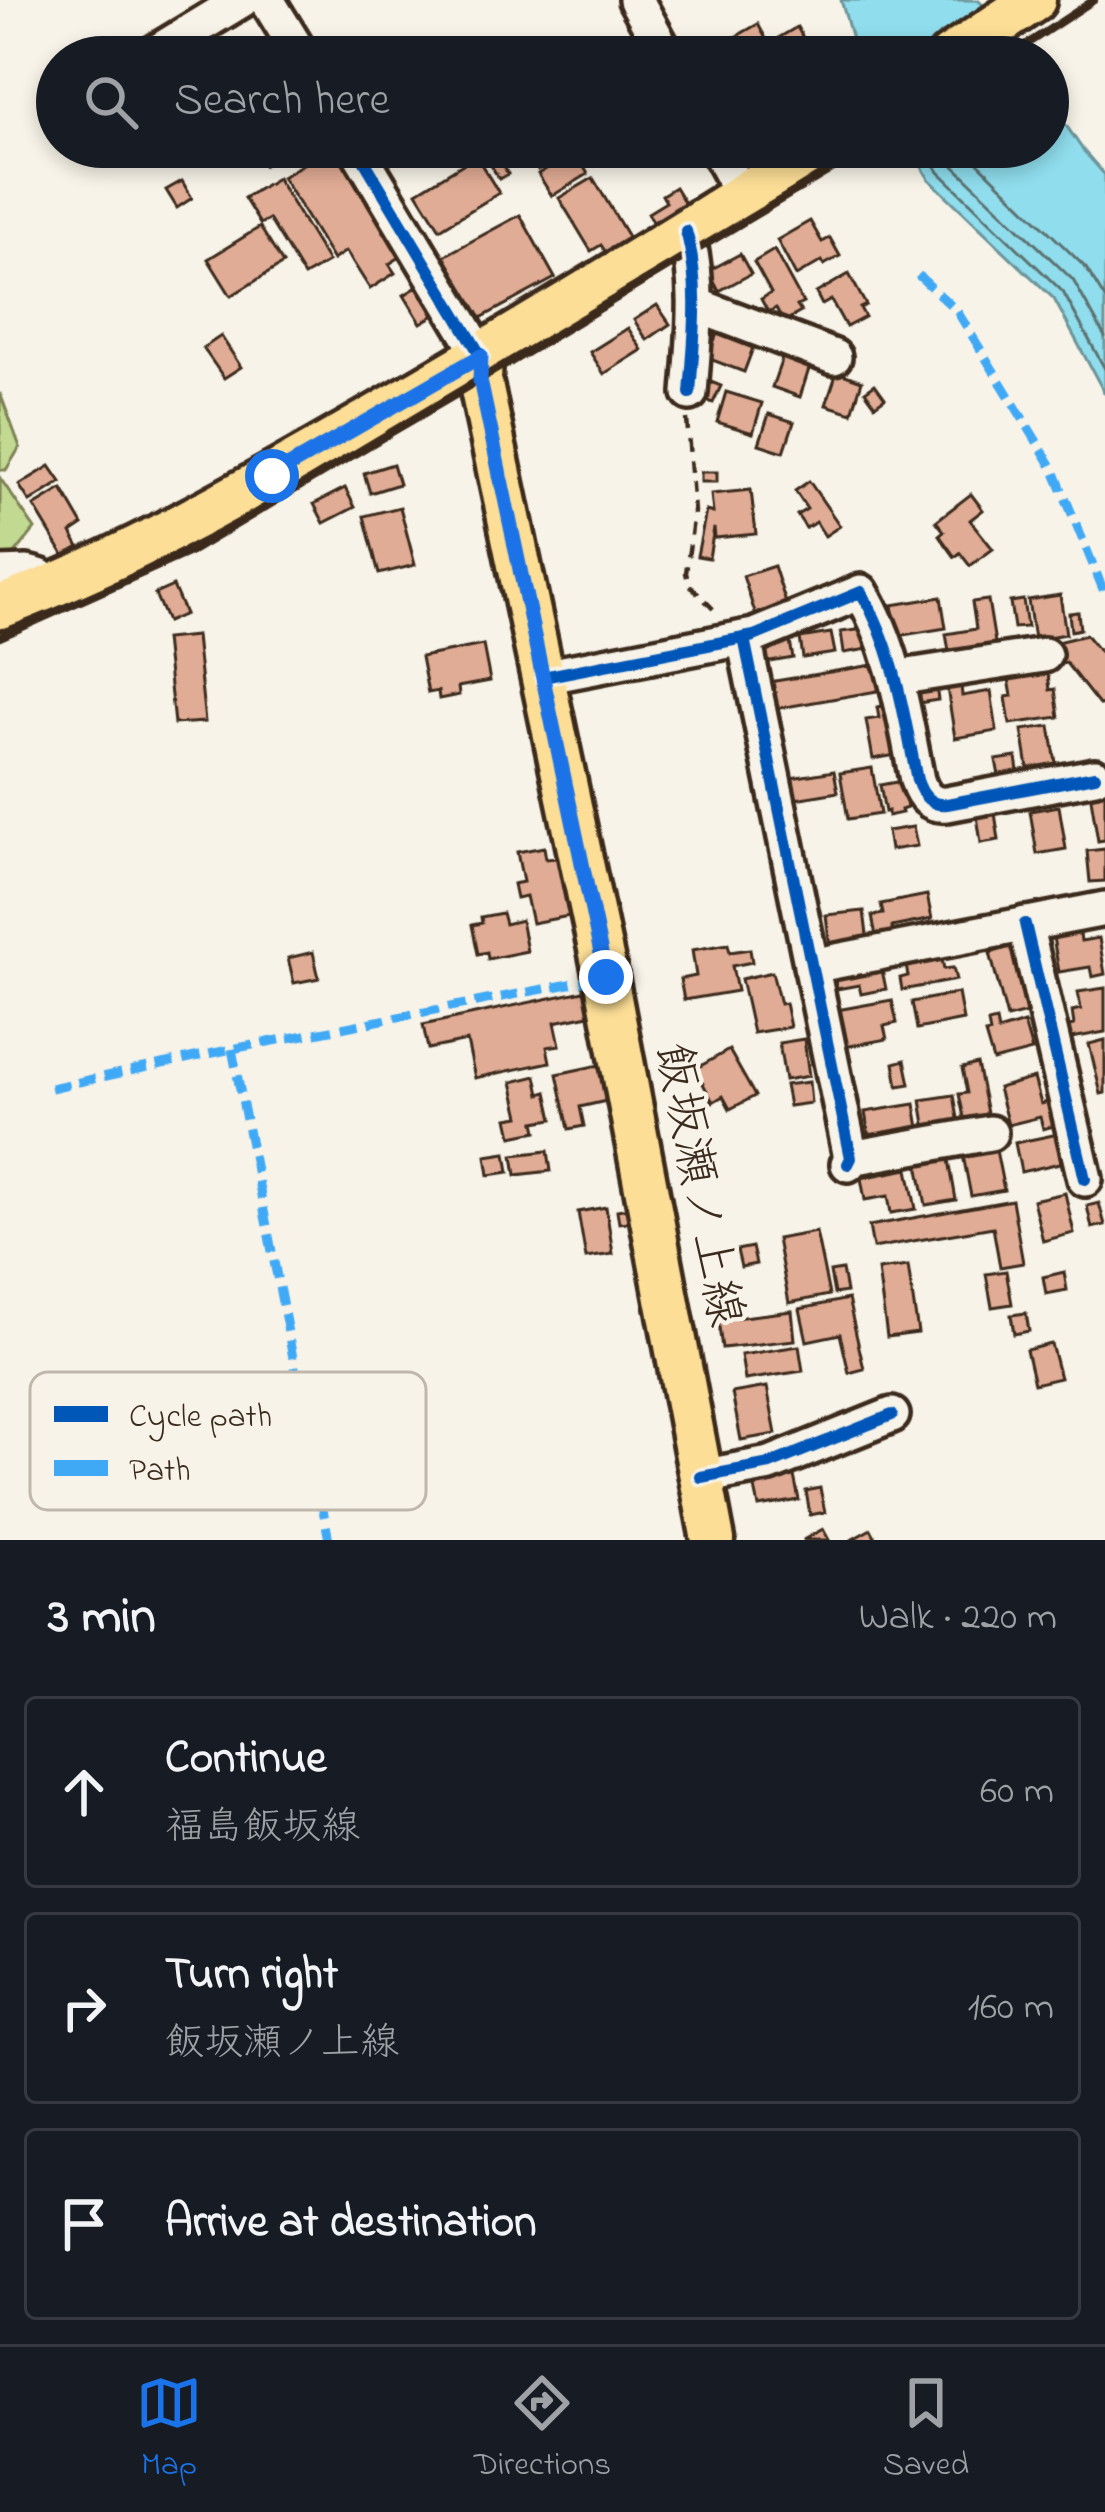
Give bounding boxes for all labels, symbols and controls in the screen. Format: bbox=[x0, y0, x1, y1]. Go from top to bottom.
search box bbox=[36, 36, 1069, 168]
icon: search bbox=[78, 69, 144, 135]
text: Search here bbox=[174, 69, 390, 135]
route start bbox=[245, 449, 299, 503]
route end bbox=[579, 950, 633, 1004]
street label: 飯坂瀬ノ上線 bbox=[635, 1037, 759, 1333]
legend bbox=[30, 1372, 426, 1510]
text: Cycle path bbox=[129, 1394, 272, 1442]
text: Path bbox=[129, 1448, 191, 1496]
text: 3 min bbox=[48, 1581, 156, 1656]
text: Walk · 220 m bbox=[859, 1590, 1057, 1647]
text: Continue bbox=[165, 1727, 326, 1793]
icon: ahead bbox=[51, 1759, 117, 1825]
text: 60 m bbox=[980, 1764, 1054, 1821]
text: 福島飯坂線 bbox=[165, 1800, 360, 1857]
text: Turn right bbox=[165, 1943, 338, 2009]
icon: right bbox=[51, 1975, 117, 2041]
text: 160 m bbox=[968, 1980, 1054, 2037]
text: 飯坂瀬ノ上線 bbox=[165, 2016, 399, 2073]
icon: arrive bbox=[51, 2191, 117, 2257]
text: Arrive at destination bbox=[165, 2191, 536, 2257]
tab: Map bbox=[136, 2370, 202, 2490]
tab: Directions bbox=[474, 2370, 611, 2490]
tab: Saved bbox=[883, 2370, 969, 2490]

